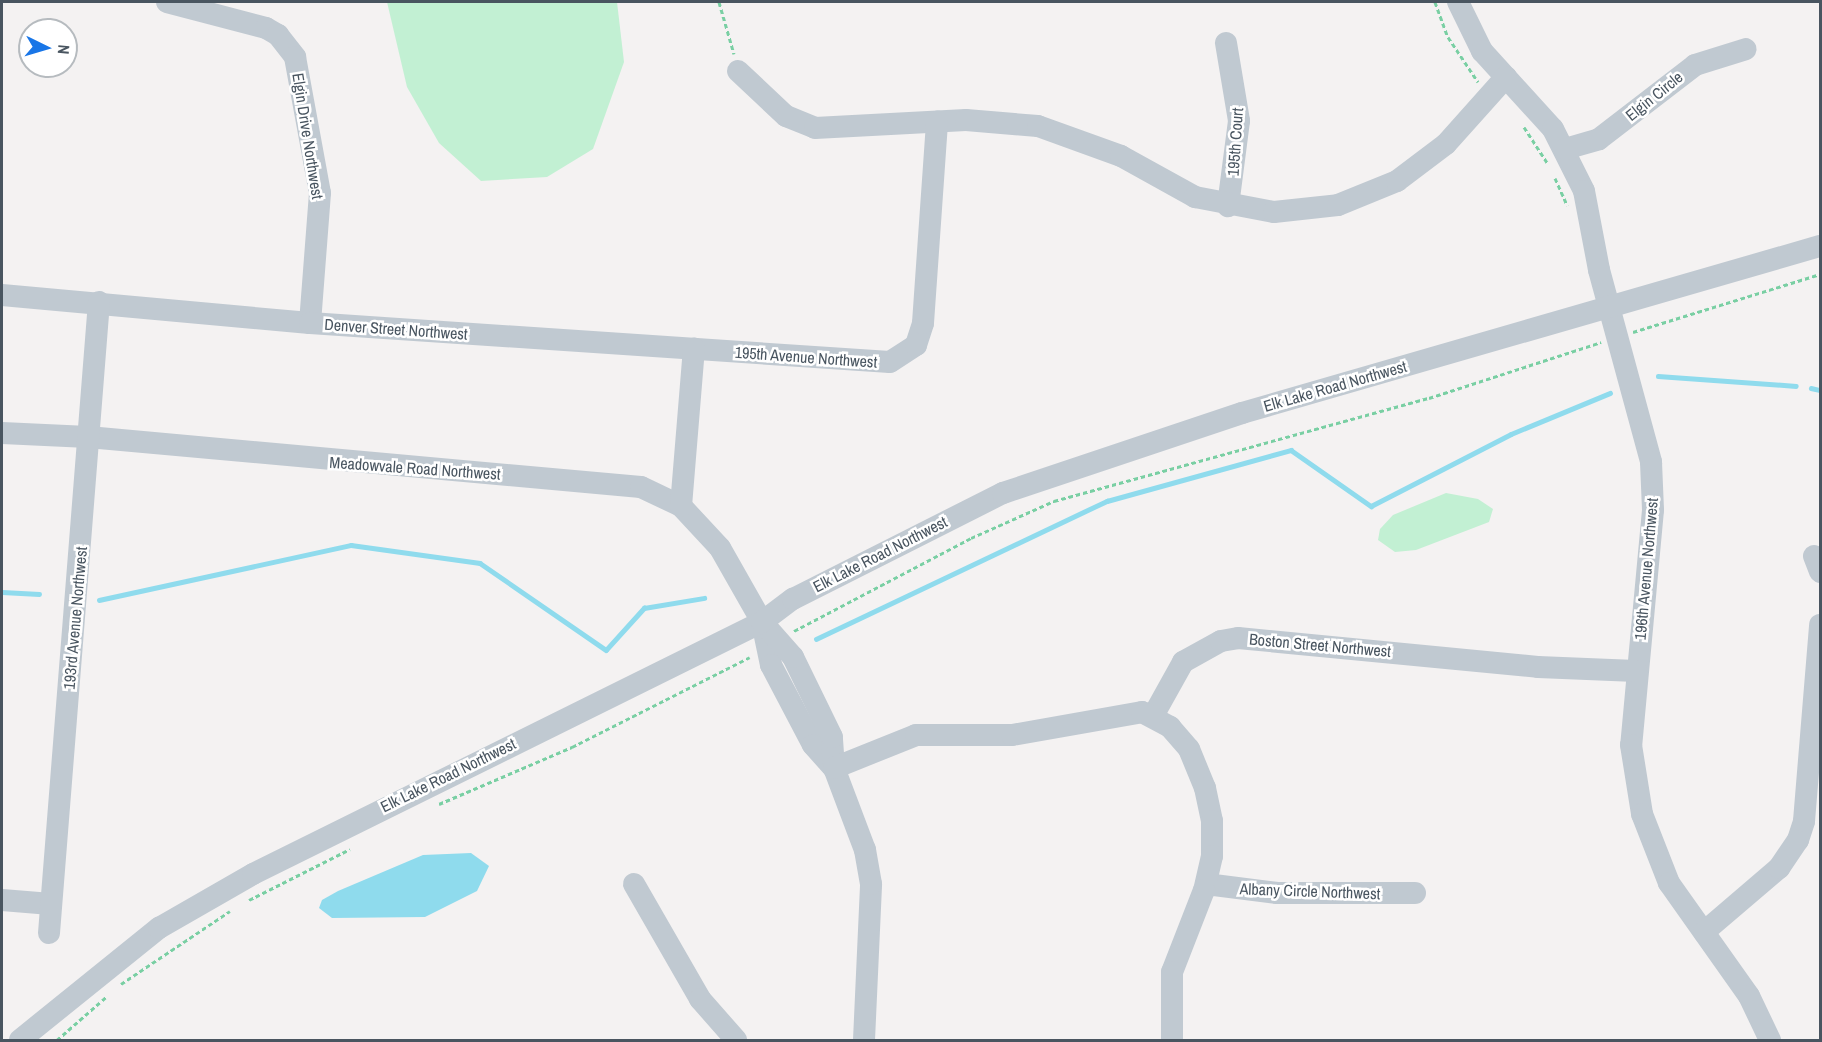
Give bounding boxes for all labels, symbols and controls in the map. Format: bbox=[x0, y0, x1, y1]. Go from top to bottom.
north arrow bbox=[18, 18, 78, 78]
text: N bbox=[53, 44, 75, 55]
street label: Elgin Circle bbox=[1622, 67, 1686, 125]
street label: Elgin Drive Northwest bbox=[289, 71, 327, 201]
street label: 195th Court bbox=[1223, 107, 1247, 177]
street label: Denver Street Northwest bbox=[324, 314, 468, 344]
street label: 195th Avenue Northwest bbox=[734, 342, 878, 372]
street label: Elk Lake Road Northwest bbox=[1261, 356, 1409, 416]
street label: Meadowvale Road Northwest bbox=[329, 452, 501, 484]
street label: 196th Avenue Northwest bbox=[1630, 497, 1662, 641]
street label: Elk Lake Road Northwest bbox=[810, 512, 950, 596]
street label: 193rd Avenue Northwest bbox=[59, 545, 91, 691]
street label: Boston Street Northwest bbox=[1248, 629, 1392, 661]
street label: Elk Lake Road Northwest bbox=[377, 734, 519, 816]
street label: Albany Circle Northwest bbox=[1239, 879, 1381, 903]

